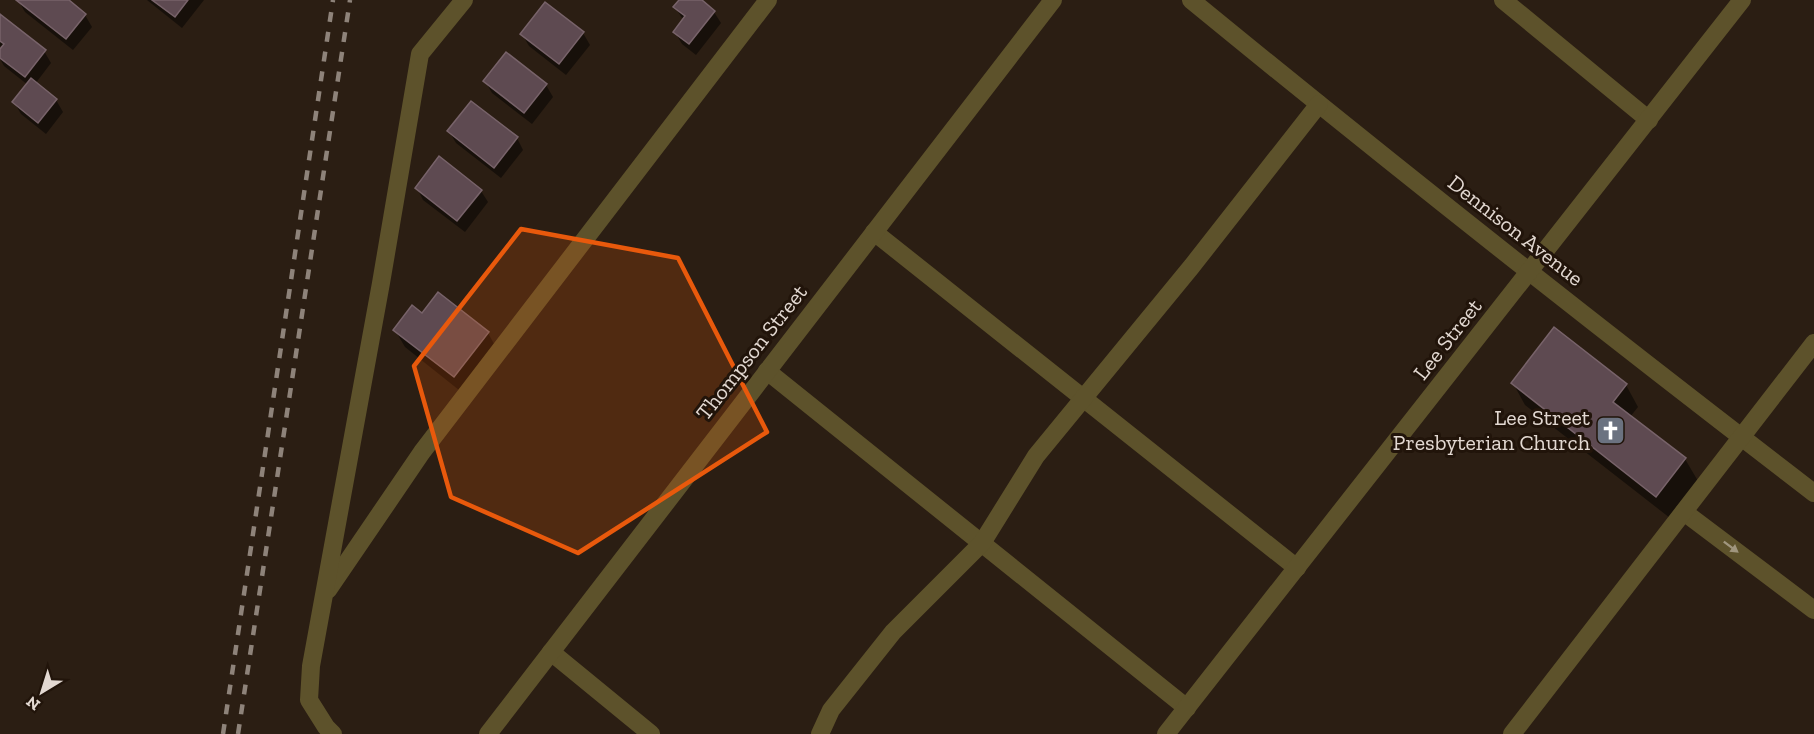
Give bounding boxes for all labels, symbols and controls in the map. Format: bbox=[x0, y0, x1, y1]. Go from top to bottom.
street label: Dennison Avenue bbox=[1442, 169, 1589, 292]
street label: Thompson Street bbox=[690, 278, 813, 426]
street label: Lee Street bbox=[1407, 293, 1488, 385]
place label: Lee Street Presbyterian Church bbox=[1393, 404, 1591, 456]
church icon: Lee Street Presbyterian Church bbox=[1595, 414, 1627, 446]
one-way arrow bbox=[1722, 541, 1738, 553]
north arrow bbox=[12, 662, 72, 722]
text: N bbox=[22, 692, 44, 715]

